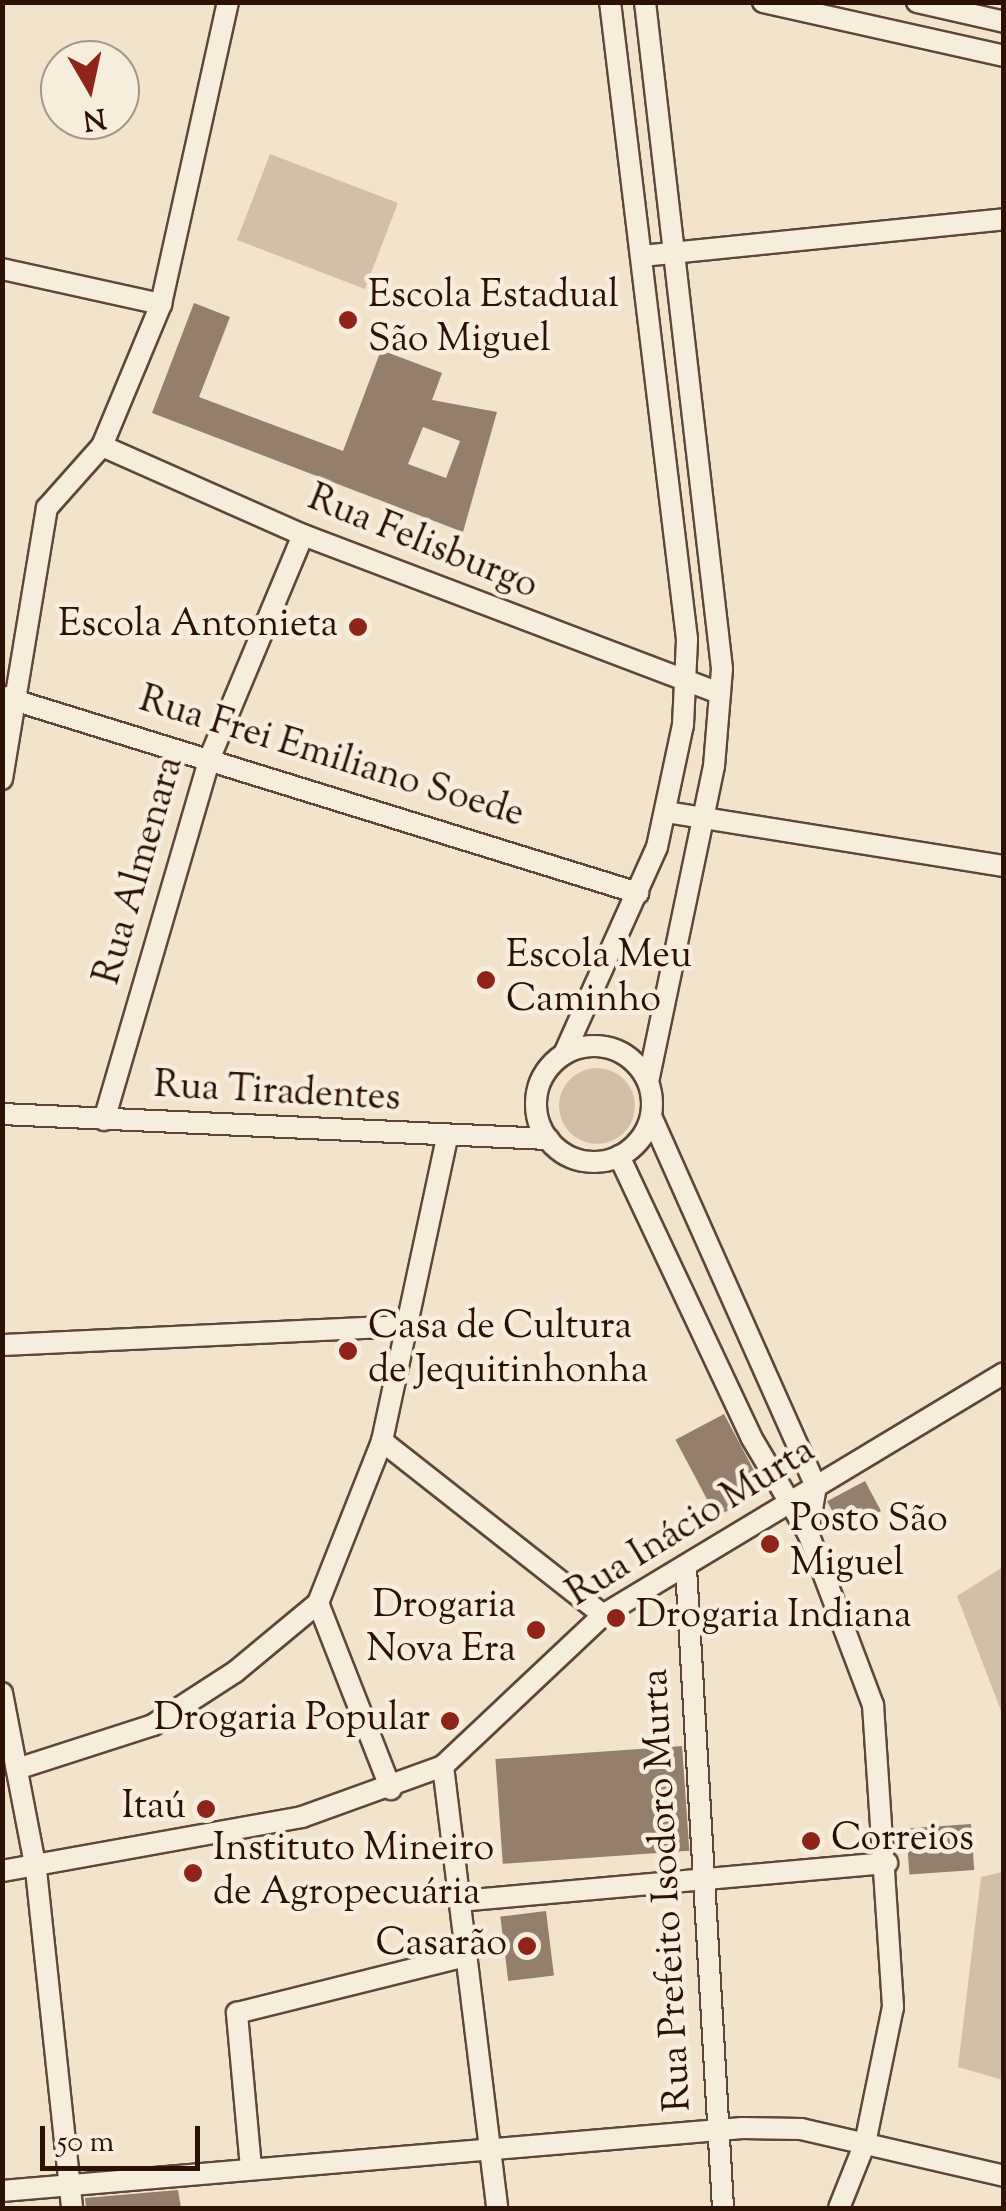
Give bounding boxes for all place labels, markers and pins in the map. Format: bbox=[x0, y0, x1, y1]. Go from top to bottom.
place label: Escola Estadual São Miguel bbox=[368, 275, 619, 364]
marker: Escola Estadual São Miguel bbox=[337, 309, 359, 331]
place label: Escola Antonieta bbox=[58, 604, 338, 650]
marker: Escola Antonieta bbox=[347, 616, 369, 638]
place label: Escola Meu Caminho bbox=[506, 935, 692, 1024]
marker: Escola Meu Caminho bbox=[475, 969, 497, 991]
place label: Casa de Cultura de Jequitinhonha bbox=[368, 1306, 648, 1396]
marker: Casa de Cultura de Jequitinhonha bbox=[337, 1340, 359, 1362]
place label: Posto São Miguel bbox=[790, 1499, 948, 1588]
marker: Posto São Miguel bbox=[759, 1533, 781, 1555]
place label: Drogaria Nova Era bbox=[366, 1585, 516, 1675]
place label: Drogaria Indiana bbox=[636, 1595, 912, 1641]
marker: Drogaria Indiana bbox=[605, 1607, 627, 1629]
marker: Drogaria Nova Era bbox=[525, 1619, 547, 1641]
place label: Drogaria Popular bbox=[154, 1698, 430, 1744]
marker: Drogaria Popular bbox=[439, 1710, 461, 1732]
place label: Itaú bbox=[122, 1786, 186, 1832]
marker: Itaú bbox=[195, 1798, 217, 1820]
place label: Correios bbox=[831, 1818, 974, 1864]
place label: Instituto Mineiro de Agropecuária bbox=[213, 1828, 494, 1918]
marker: Correios bbox=[800, 1830, 822, 1852]
marker: Instituto Mineiro de Agropecuária bbox=[182, 1862, 204, 1884]
place label: Casarão bbox=[375, 1923, 507, 1969]
marker: Casarão bbox=[516, 1935, 538, 1957]

